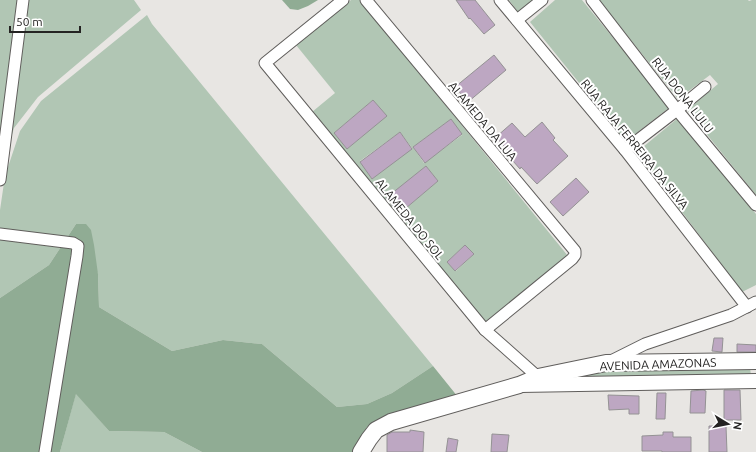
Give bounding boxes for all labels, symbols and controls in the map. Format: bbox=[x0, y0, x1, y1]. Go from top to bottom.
scale bar bbox=[10, 8, 80, 34]
text: 50 m bbox=[16, 15, 43, 28]
street label: RUA DONA LULU bbox=[650, 55, 716, 135]
street label: RUA RAJA FERREIRA DA SILVA bbox=[579, 77, 691, 212]
street label: ALAMEDA DA LUA bbox=[446, 79, 520, 163]
street label: ALAMEDA DO SOL bbox=[373, 176, 447, 262]
street label: AVENIDA AMAZONAS bbox=[599, 355, 717, 373]
north arrow bbox=[708, 404, 748, 444]
text: N bbox=[731, 421, 744, 431]

